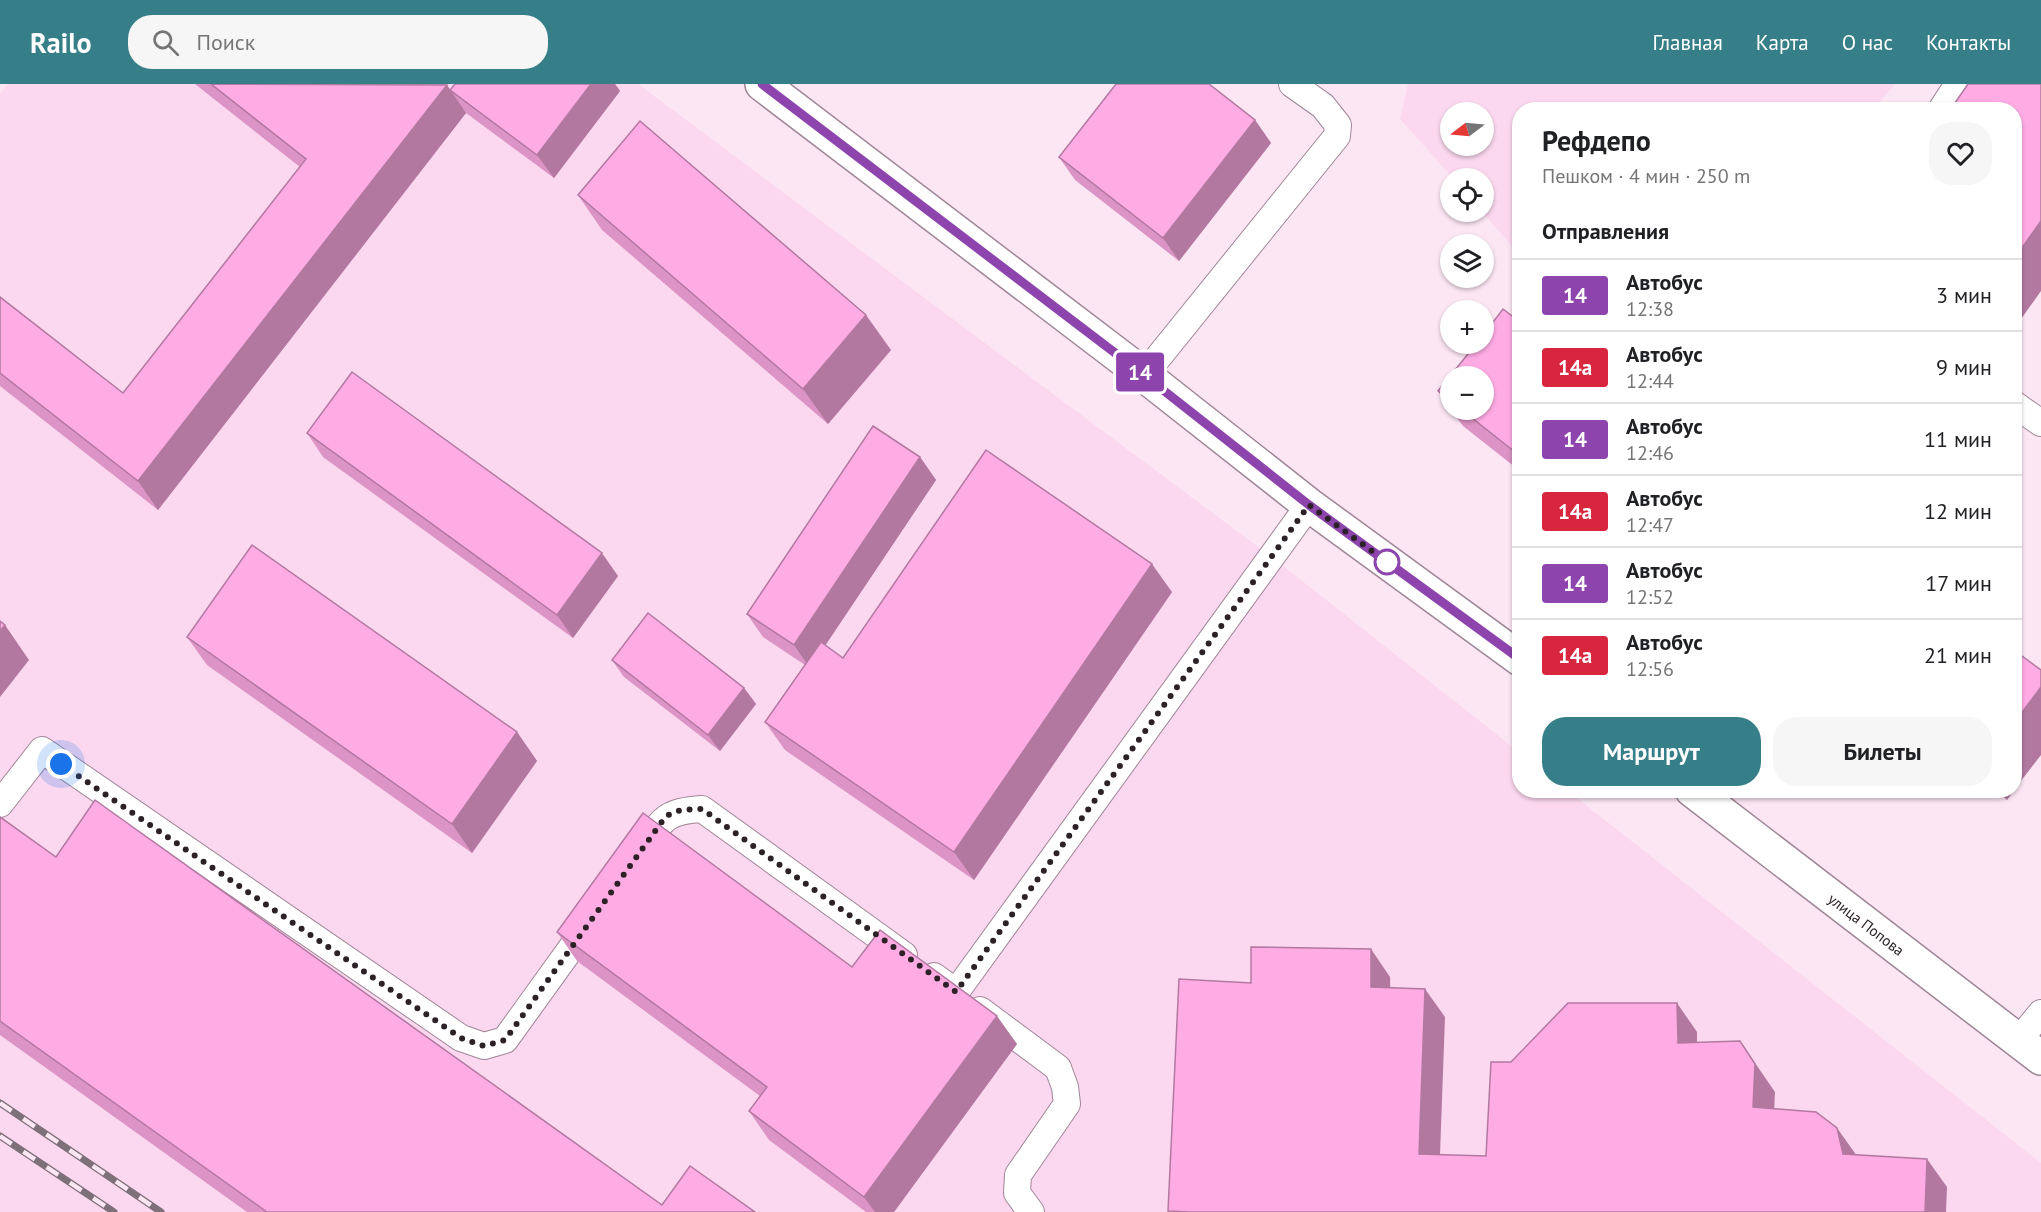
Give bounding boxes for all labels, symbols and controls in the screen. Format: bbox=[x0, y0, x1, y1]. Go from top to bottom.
search box bbox=[128, 15, 548, 69]
text: Railo bbox=[30, 24, 92, 61]
icon: search bbox=[149, 26, 182, 59]
text: Поиск bbox=[197, 28, 255, 56]
text: Главная bbox=[1652, 29, 1723, 56]
text: Карта bbox=[1756, 29, 1809, 56]
text: О нас bbox=[1842, 29, 1893, 56]
text: Контакты bbox=[1926, 29, 2011, 56]
north arrow bbox=[1440, 102, 1494, 156]
map controls bbox=[1440, 102, 1494, 420]
text: Рефдепо bbox=[1542, 122, 1651, 159]
button: heart bbox=[1929, 122, 1992, 185]
text: Пешком · 4 мин · 250 m bbox=[1542, 163, 1750, 189]
button: locate bbox=[1440, 168, 1494, 222]
text: Отправления bbox=[1542, 217, 1669, 245]
button: layers bbox=[1440, 234, 1494, 288]
text: Автобус bbox=[1626, 268, 1703, 296]
text: 3 мин bbox=[1936, 281, 1992, 309]
text: 14 bbox=[1563, 282, 1587, 309]
text: 12:38 bbox=[1626, 296, 1674, 322]
button: + bbox=[1440, 300, 1494, 354]
text: Автобус bbox=[1626, 340, 1703, 368]
line badge: 14 bbox=[1113, 352, 1167, 392]
text: 9 мин bbox=[1936, 353, 1992, 381]
text: 14а bbox=[1558, 354, 1592, 381]
text: 14 bbox=[1128, 359, 1152, 386]
button: − bbox=[1440, 366, 1494, 420]
text: 12:44 bbox=[1626, 368, 1674, 394]
text: Автобус bbox=[1626, 412, 1703, 440]
text: 11 мин bbox=[1924, 425, 1992, 453]
text: 14 bbox=[1563, 426, 1587, 453]
text: 12:46 bbox=[1626, 440, 1674, 466]
text: Автобус bbox=[1626, 484, 1703, 512]
text: 12 мин bbox=[1924, 497, 1992, 525]
text: 14а bbox=[1558, 498, 1592, 525]
text: 12:47 bbox=[1626, 512, 1674, 538]
unlabelled marker bbox=[1374, 549, 1400, 575]
text: Автобус bbox=[1626, 556, 1703, 584]
text: 17 мин bbox=[1925, 569, 1992, 597]
text: 14 bbox=[1563, 570, 1587, 597]
text: 12:52 bbox=[1626, 584, 1674, 610]
text: Автобус bbox=[1626, 628, 1703, 656]
text: 21 мин bbox=[1924, 641, 1992, 669]
text: 14а bbox=[1558, 642, 1592, 669]
text: 12:56 bbox=[1626, 656, 1674, 682]
button: Маршрут bbox=[1542, 717, 1761, 786]
button: Билеты bbox=[1773, 717, 1992, 786]
your location bbox=[46, 749, 76, 779]
street label: улица Попова bbox=[1825, 889, 1908, 959]

